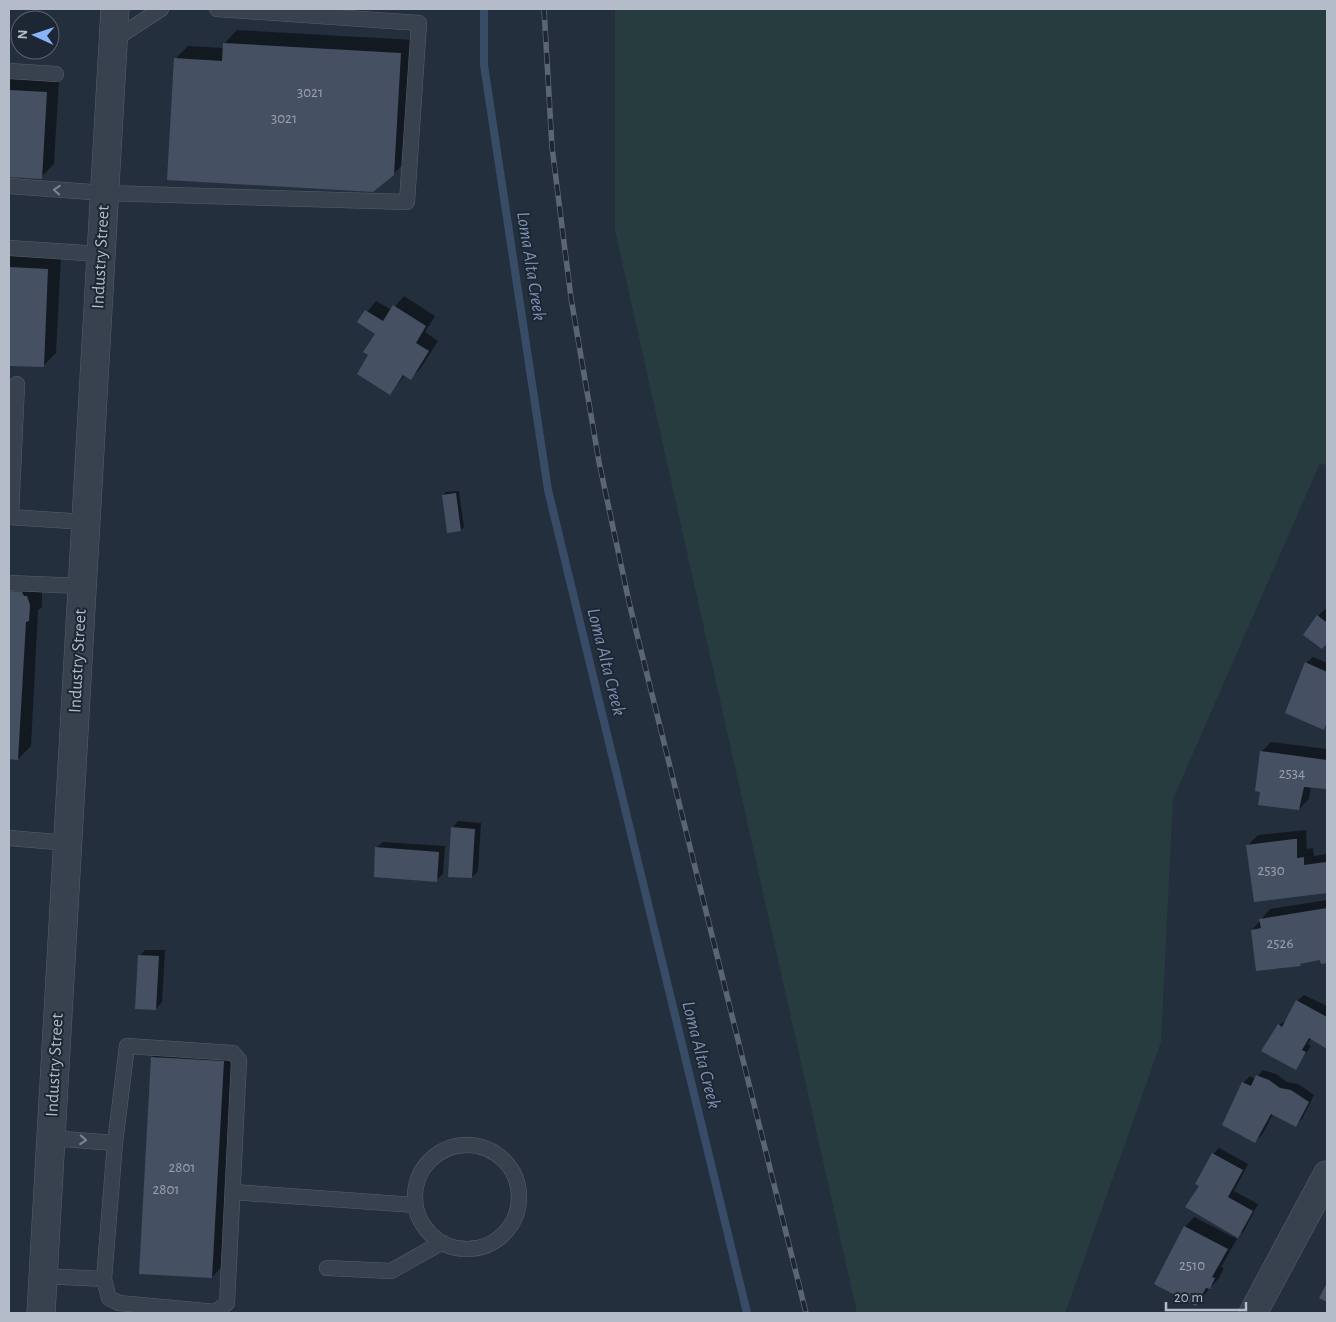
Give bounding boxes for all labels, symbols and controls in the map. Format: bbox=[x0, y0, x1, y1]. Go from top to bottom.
north arrow bbox=[10, 10, 60, 60]
text: N bbox=[16, 29, 30, 40]
house number: 3021 bbox=[297, 85, 323, 100]
house number: 3021 bbox=[271, 111, 297, 126]
one-way arrow bbox=[53, 184, 61, 195]
street label: Industry Street bbox=[89, 204, 113, 309]
water label: Loma Alta Creek bbox=[513, 210, 549, 322]
water label: Loma Alta Creek bbox=[583, 606, 629, 718]
street label: Industry Street bbox=[66, 608, 90, 713]
house number: 2534 bbox=[1279, 766, 1305, 781]
house number: 2530 bbox=[1257, 863, 1285, 878]
house number: 2526 bbox=[1267, 936, 1293, 951]
water label: Loma Alta Creek bbox=[678, 999, 724, 1111]
street label: Industry Street bbox=[43, 1012, 67, 1117]
one-way arrow bbox=[79, 1134, 87, 1145]
house number: 2801 bbox=[168, 1160, 196, 1175]
house number: 2801 bbox=[152, 1182, 180, 1197]
house number: 2510 bbox=[1179, 1258, 1205, 1273]
scale bar bbox=[1166, 1280, 1246, 1312]
text: 20 m bbox=[1174, 1290, 1203, 1305]

